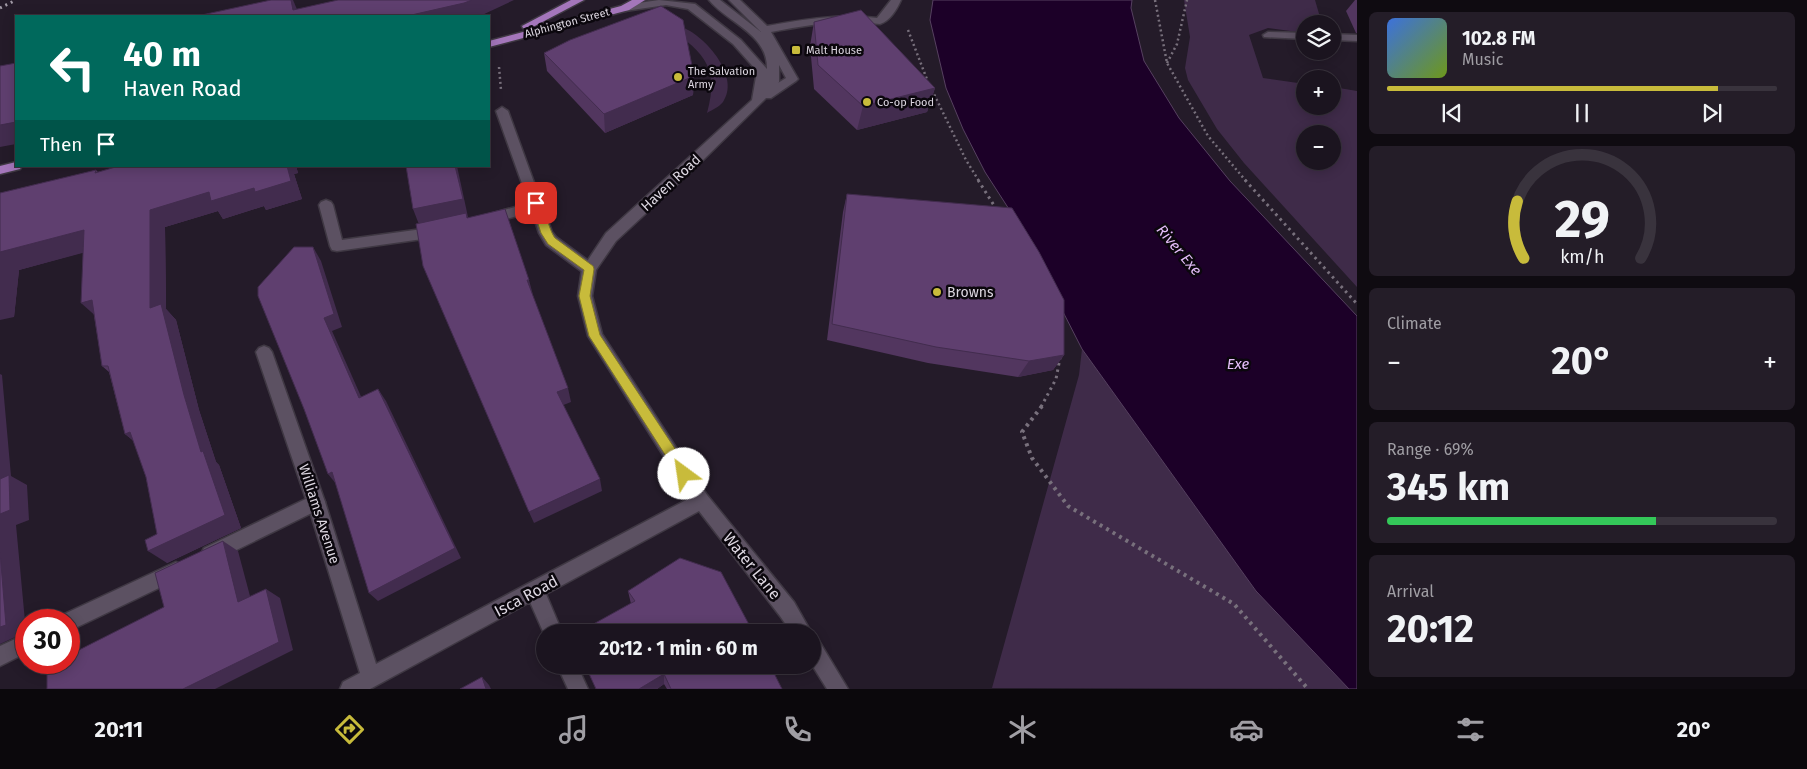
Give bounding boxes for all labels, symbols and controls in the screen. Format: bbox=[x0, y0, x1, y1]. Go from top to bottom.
street label: Alphington Street bbox=[523, 5, 611, 41]
map controls bbox=[1296, 15, 1341, 170]
button: layers bbox=[1296, 15, 1341, 60]
text: 102.8 FM bbox=[1462, 27, 1535, 50]
text: 40 m bbox=[123, 33, 201, 75]
icon: left bbox=[40, 35, 105, 100]
marker: Malt House bbox=[790, 44, 802, 56]
place label: Malt House bbox=[806, 44, 862, 57]
text: Music bbox=[1462, 50, 1503, 69]
place label: The Salvation Army bbox=[688, 65, 755, 91]
button: + bbox=[1296, 70, 1341, 115]
marker: The Salvation Army bbox=[672, 71, 684, 83]
text: Haven Road bbox=[123, 75, 242, 102]
marker: Co-op Food bbox=[861, 96, 873, 108]
place label: Co-op Food bbox=[877, 96, 934, 109]
icon: previous bbox=[1438, 99, 1466, 127]
icon: pause bbox=[1568, 99, 1596, 127]
icon: next bbox=[1698, 99, 1726, 127]
button: − bbox=[1296, 125, 1341, 170]
icon: arrive bbox=[92, 130, 120, 158]
text: Then bbox=[40, 133, 82, 156]
street label: Haven Road bbox=[638, 151, 704, 215]
pin bbox=[515, 182, 557, 224]
text: 29 bbox=[1554, 188, 1610, 251]
icon: arrive bbox=[522, 189, 550, 217]
water label: River Exe bbox=[1153, 221, 1205, 279]
text: km/h bbox=[1560, 246, 1604, 268]
place label: Browns bbox=[947, 284, 994, 301]
marker: Browns bbox=[931, 286, 943, 298]
text: Climate bbox=[1387, 314, 1442, 333]
text: 20° bbox=[1551, 338, 1613, 384]
text: − bbox=[1387, 346, 1401, 379]
text: + bbox=[1763, 346, 1777, 379]
water label: Exe bbox=[1227, 355, 1250, 373]
text: Range · 69% bbox=[1387, 440, 1474, 459]
position arrow bbox=[657, 447, 709, 499]
street label: Williams Avenue bbox=[295, 462, 343, 566]
text: 345 km bbox=[1387, 464, 1510, 510]
street label: Water Lane bbox=[719, 529, 785, 603]
street label: Isca Road bbox=[491, 571, 561, 621]
text: Arrival bbox=[1387, 582, 1434, 601]
text: 20:12 bbox=[1387, 606, 1474, 652]
speed limit sign: 30 bbox=[15, 609, 80, 674]
text: 20:12 · 1 min · 60 m bbox=[599, 637, 758, 660]
icon: directions bbox=[332, 712, 367, 747]
icon: music bbox=[556, 712, 591, 747]
icon: phone bbox=[780, 712, 815, 747]
icon: climate bbox=[1005, 712, 1040, 747]
icon: car bbox=[1229, 712, 1264, 747]
icon: filters bbox=[1453, 712, 1488, 747]
text: 20:11 bbox=[95, 716, 143, 743]
text: 20° bbox=[1677, 716, 1712, 743]

